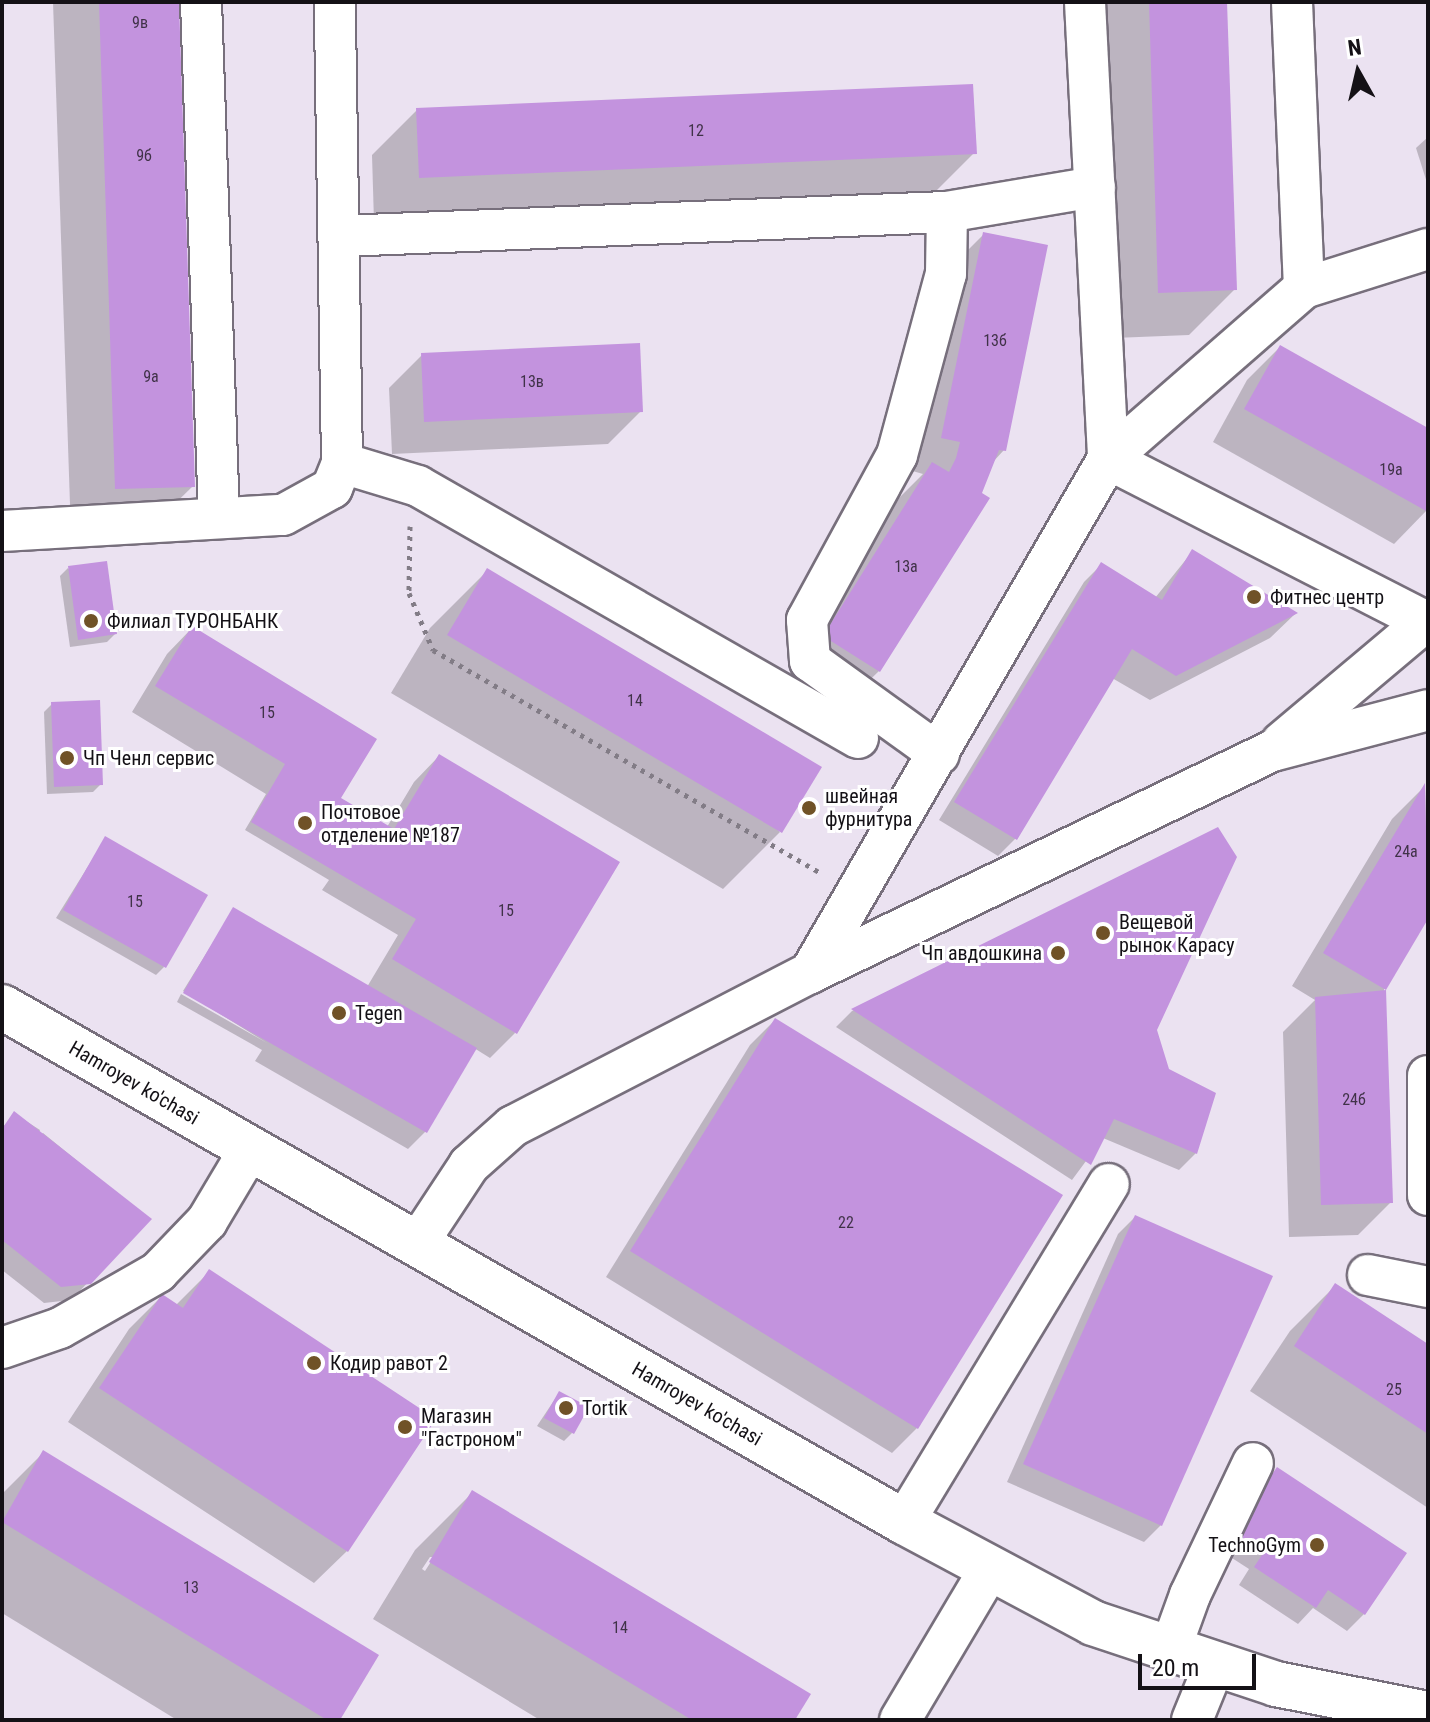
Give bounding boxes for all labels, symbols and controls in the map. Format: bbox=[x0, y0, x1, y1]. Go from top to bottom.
house number: 9в bbox=[132, 13, 148, 33]
north arrow bbox=[1318, 32, 1398, 112]
text: N bbox=[1346, 34, 1363, 61]
house number: 12 bbox=[688, 121, 704, 141]
house number: 9б bbox=[136, 146, 152, 166]
house number: 13б bbox=[983, 331, 1007, 351]
house number: 9а bbox=[143, 367, 159, 387]
house number: 13в bbox=[520, 372, 544, 392]
house number: 19а bbox=[1379, 460, 1403, 480]
house number: 13а bbox=[894, 557, 918, 577]
place label: Фитнес центр bbox=[1270, 585, 1384, 609]
marker: Фитнес центр bbox=[1245, 588, 1263, 606]
place label: Филиал ТУРОНБАНК bbox=[107, 609, 279, 633]
marker: Филиал ТУРОНБАНК bbox=[82, 612, 100, 630]
house number: 14 bbox=[627, 691, 643, 711]
house number: 15 bbox=[259, 703, 275, 723]
place label: Чп Ченл сервис bbox=[83, 746, 214, 770]
marker: Чп Ченл сервис bbox=[58, 749, 76, 767]
place label: швейная фурнитура bbox=[825, 784, 912, 831]
marker: швейная фурнитура bbox=[800, 799, 818, 817]
place label: Почтовое отделение №187 bbox=[321, 800, 460, 847]
marker: Почтовое отделение №187 bbox=[296, 814, 314, 832]
house number: 24а bbox=[1394, 842, 1418, 862]
house number: 15 bbox=[127, 892, 143, 912]
house number: 15 bbox=[498, 901, 514, 921]
place label: Вещевой рынок Карасу bbox=[1119, 910, 1235, 957]
marker: Вещевой рынок Карасу bbox=[1094, 924, 1112, 942]
place label: Чп авдошкина bbox=[921, 941, 1042, 965]
marker: Чп авдошкина bbox=[1049, 944, 1067, 962]
place label: Tegen bbox=[355, 1001, 403, 1025]
marker: Tegen bbox=[330, 1004, 348, 1022]
street label: Hamroyev ko'chasi bbox=[65, 1036, 203, 1130]
house number: 24б bbox=[1342, 1090, 1366, 1110]
house number: 22 bbox=[838, 1213, 854, 1233]
place label: Кодир равот 2 bbox=[330, 1351, 448, 1375]
marker: Кодир равот 2 bbox=[305, 1354, 323, 1372]
street label: Hamroyev ko'chasi bbox=[628, 1357, 766, 1451]
house number: 25 bbox=[1386, 1380, 1402, 1400]
place label: Tortik bbox=[582, 1396, 628, 1420]
marker: Tortik bbox=[557, 1399, 575, 1417]
place label: Магазин "Гастроном" bbox=[421, 1404, 522, 1451]
marker: Магазин "Гастроном" bbox=[396, 1418, 414, 1436]
place label: TechnoGym bbox=[1208, 1533, 1301, 1557]
marker: TechnoGym bbox=[1308, 1536, 1326, 1554]
house number: 13 bbox=[183, 1578, 199, 1598]
house number: 14 bbox=[612, 1618, 628, 1638]
scale bar bbox=[1142, 1638, 1260, 1688]
text: 20 m bbox=[1152, 1654, 1199, 1682]

